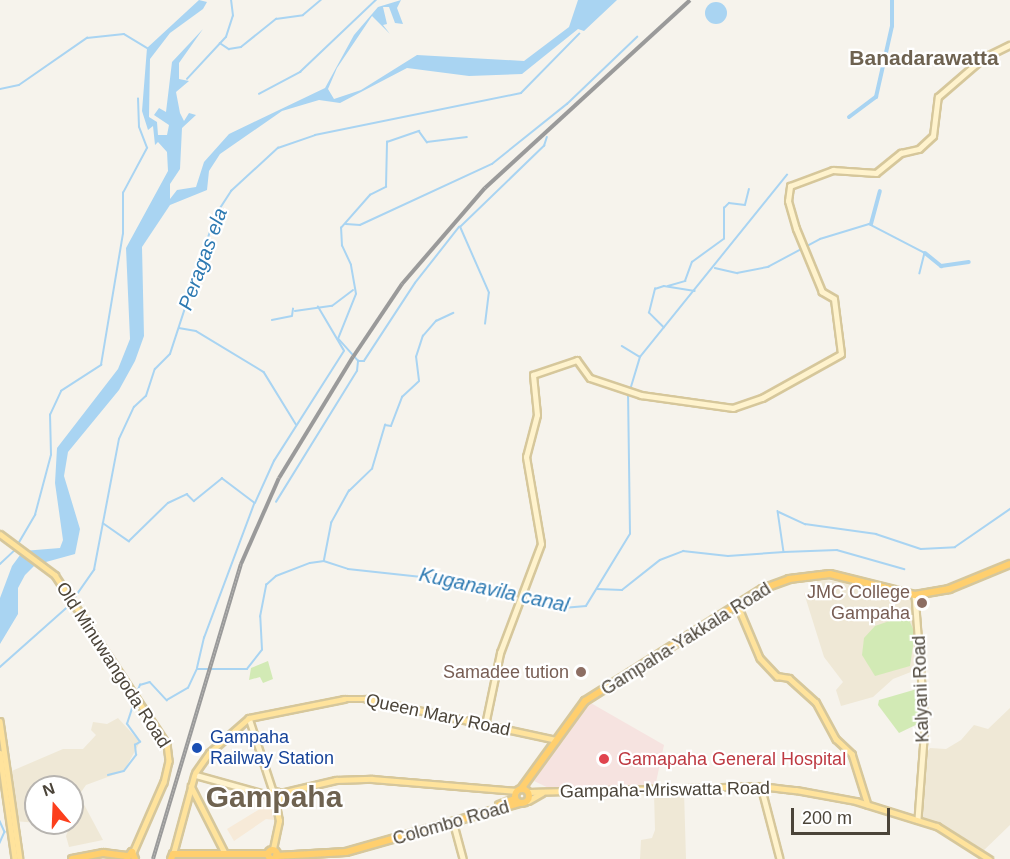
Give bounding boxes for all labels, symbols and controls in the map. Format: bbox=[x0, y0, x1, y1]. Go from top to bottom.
district label: Banadarawatta bbox=[849, 45, 999, 71]
water label: Peragas ela bbox=[173, 205, 233, 313]
water label: Kuganavila canal bbox=[417, 562, 571, 618]
street label: Old Minuwangoda Road bbox=[51, 578, 175, 752]
street label: Gampaha-Yakkala Road bbox=[597, 578, 775, 700]
place label: JMC College Gampaha bbox=[807, 582, 910, 624]
marker: JMC College Gampaha bbox=[915, 596, 929, 610]
street label: Kalyani Road bbox=[908, 635, 934, 743]
place label: Samadee tution bbox=[443, 661, 569, 683]
marker: Samadee tution bbox=[574, 665, 588, 679]
street label: Queen Mary Road bbox=[364, 689, 512, 741]
place label: Gampaha Railway Station bbox=[210, 727, 334, 770]
marker: Gampaha Railway Station bbox=[188, 739, 206, 757]
place label: Gamapaha General Hospital bbox=[618, 748, 846, 770]
marker: Gamapaha General Hospital bbox=[595, 750, 613, 768]
north arrow bbox=[24, 775, 84, 835]
street label: Gampaha-Mriswatta Road bbox=[560, 777, 770, 803]
text: N bbox=[40, 779, 57, 799]
district label: Gampaha bbox=[206, 779, 342, 815]
street label: Colombo Road bbox=[390, 796, 512, 850]
scale bar bbox=[794, 796, 893, 834]
text: 200 m bbox=[802, 808, 852, 828]

